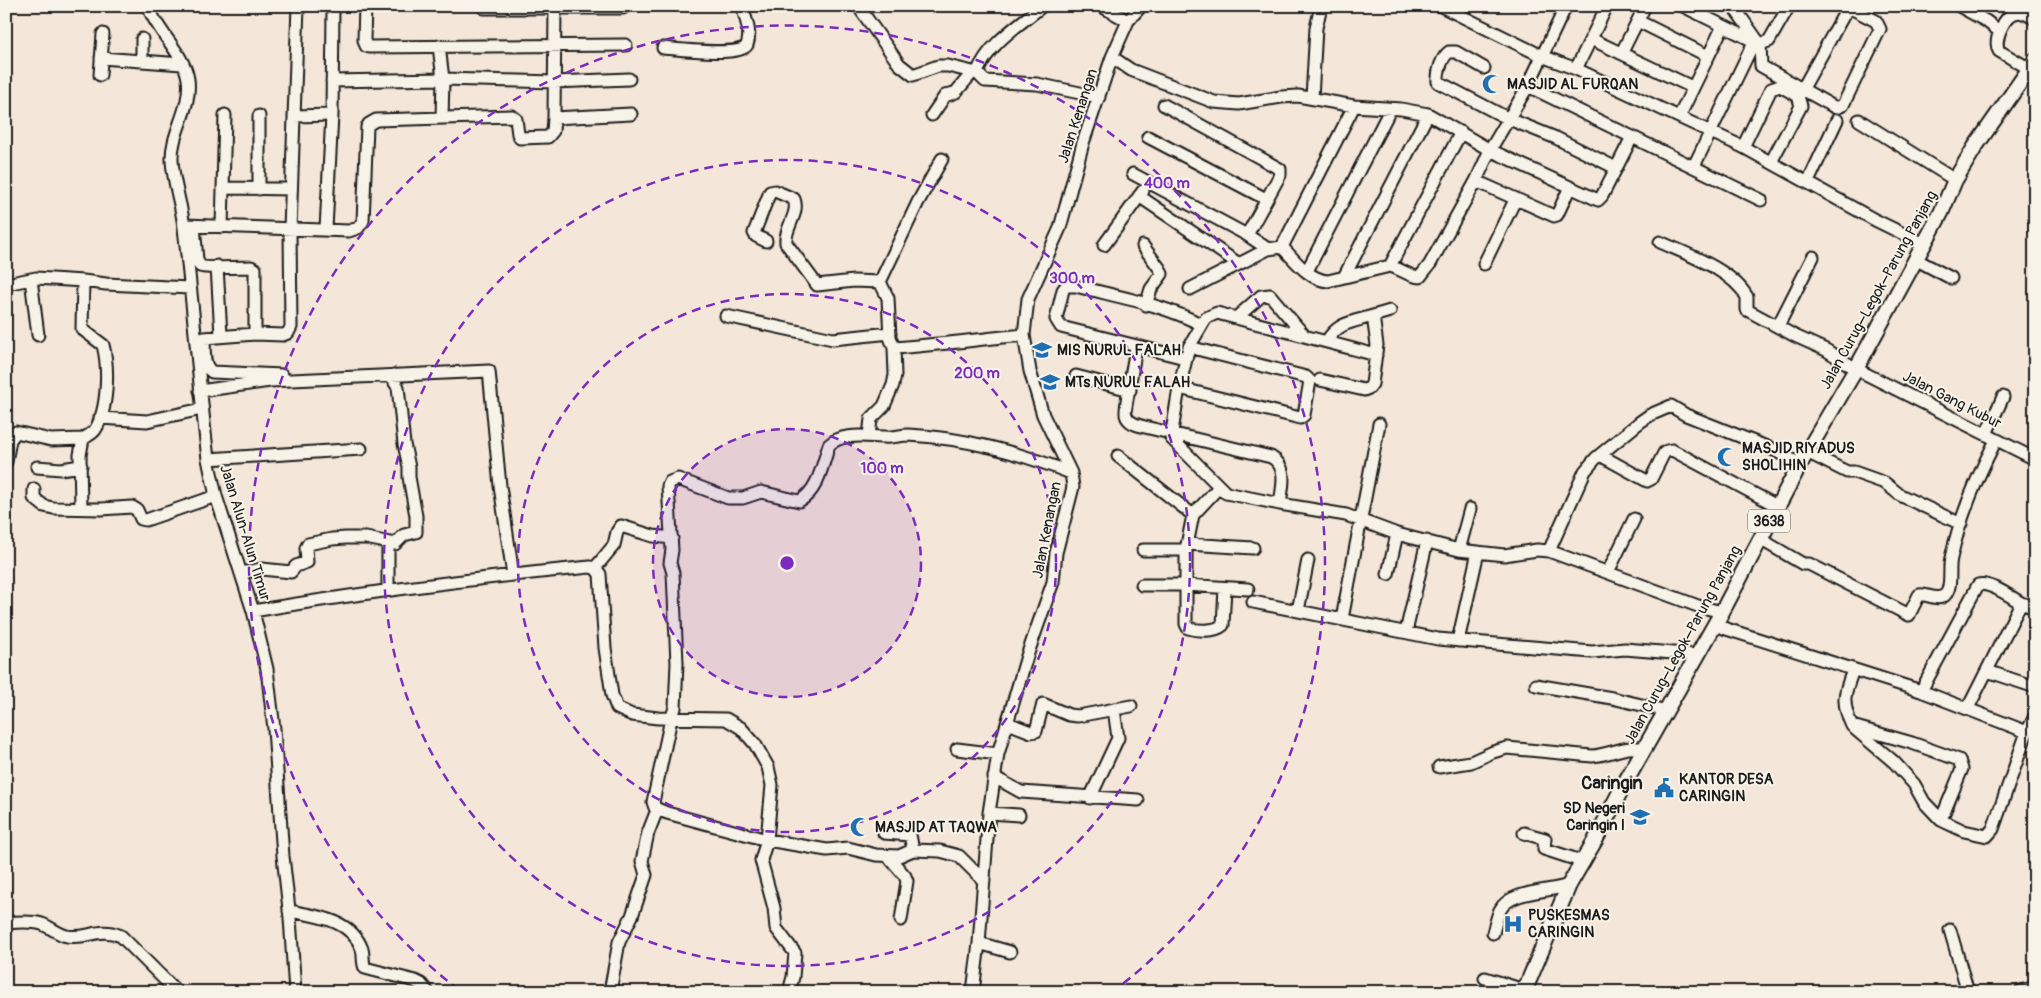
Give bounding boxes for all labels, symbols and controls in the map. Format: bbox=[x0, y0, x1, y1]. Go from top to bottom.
street label: Jalan Kenangan bbox=[1054, 66, 1102, 166]
mosque icon: MASJID AL FURQAN bbox=[1481, 73, 1503, 95]
place label: MASJID AL FURQAN bbox=[1507, 75, 1639, 94]
text: 400 m bbox=[1144, 174, 1190, 193]
street label: Jalan Curug–Legok–Parung Panjang bbox=[1816, 187, 1942, 393]
text: 300 m bbox=[1049, 269, 1095, 288]
school or university icon: MIS NURUL FALAH bbox=[1031, 339, 1053, 361]
place label: MIS NURUL FALAH bbox=[1057, 341, 1181, 360]
text: 200 m bbox=[954, 364, 1000, 383]
street label: Jalan Gang Kubur bbox=[1899, 367, 2005, 433]
school or university icon: MTs NURUL FALAH bbox=[1039, 371, 1061, 393]
place label: MTs NURUL FALAH bbox=[1065, 373, 1191, 392]
place label: MASJID RIYADUS SHOLIHIN bbox=[1742, 439, 1855, 475]
mosque icon: MASJID RIYADUS SHOLIHIN bbox=[1716, 446, 1738, 468]
text: 100 m bbox=[861, 459, 903, 478]
street label: Jalan Alun-Alun Timur bbox=[215, 463, 275, 604]
street label: Jalan Kenangan bbox=[1028, 480, 1066, 580]
road number: 3638 bbox=[1748, 510, 1790, 532]
street label: Jalan Curug–Legok–Parung Panjang bbox=[1620, 542, 1746, 748]
centre of rings bbox=[778, 554, 796, 572]
place label: KANTOR DESA CARINGIN bbox=[1679, 770, 1774, 806]
district label: Caringin bbox=[1581, 772, 1643, 795]
public building icon: KANTOR DESA CARINGIN bbox=[1653, 777, 1675, 799]
place label: SD Negeri Caringin I bbox=[1563, 799, 1625, 835]
school or university icon: SD Negeri Caringin I bbox=[1629, 806, 1651, 828]
mosque icon: MASJID AT TAQWA bbox=[849, 816, 871, 838]
place label: MASJID AT TAQWA bbox=[875, 818, 997, 837]
place label: PUSKESMAS CARINGIN bbox=[1528, 906, 1610, 942]
hospital icon: PUSKESMAS CARINGIN bbox=[1502, 913, 1524, 935]

